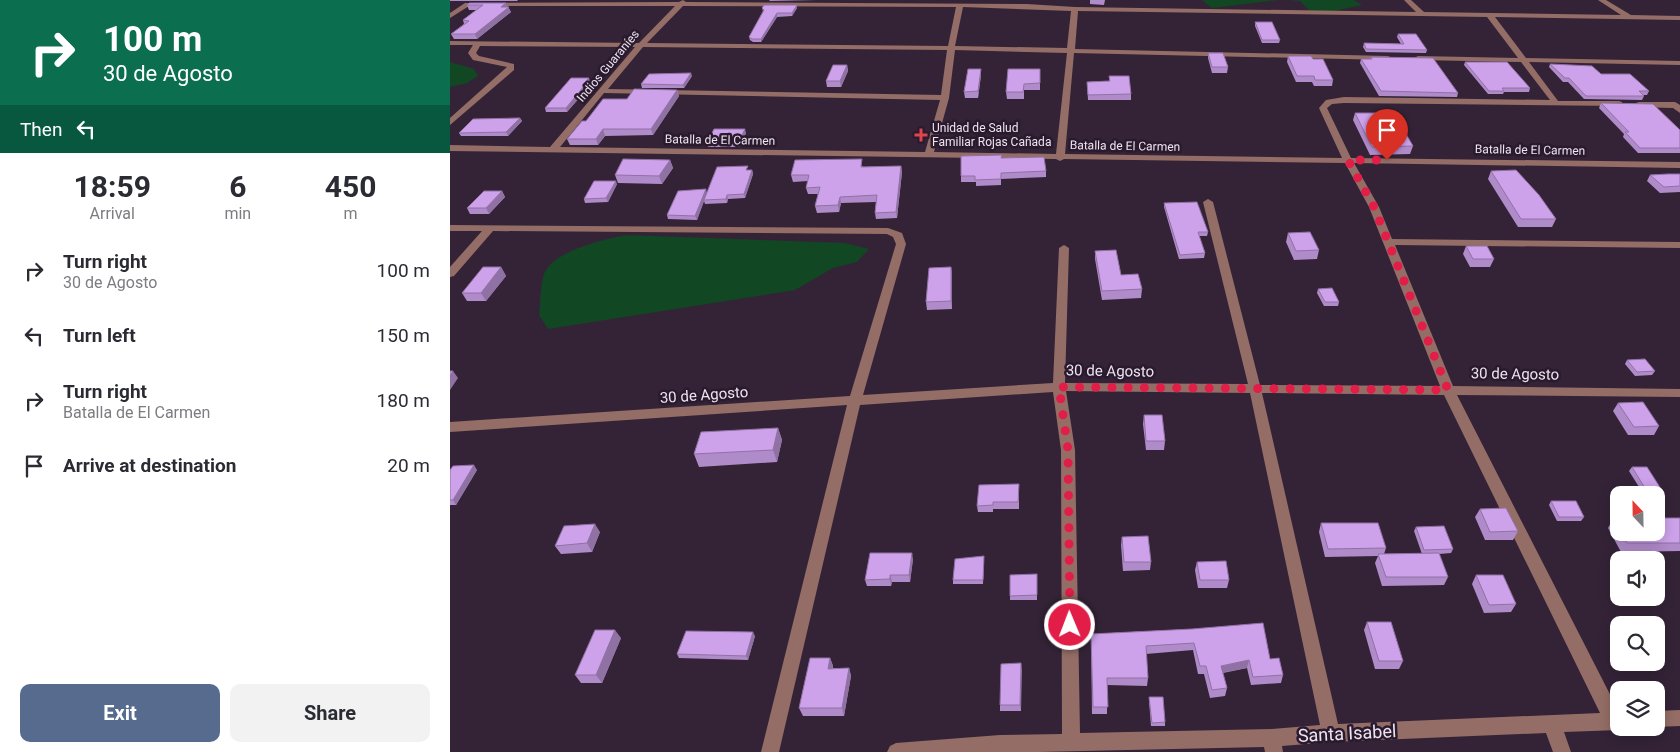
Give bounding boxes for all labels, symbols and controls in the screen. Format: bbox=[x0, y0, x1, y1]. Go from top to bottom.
text: 100 m bbox=[103, 19, 202, 60]
icon: right bbox=[20, 20, 85, 85]
street label: Indios Guaraníes bbox=[574, 27, 642, 105]
text: 30 de Agosto bbox=[103, 61, 233, 86]
pin bbox=[1366, 109, 1408, 160]
icon: left bbox=[72, 115, 100, 143]
icon: arrive bbox=[1373, 116, 1401, 144]
text: Then bbox=[20, 118, 62, 141]
place label: Unidad de Salud Familiar Rojas Cañada bbox=[932, 121, 1051, 149]
marker: Unidad de Salud Familiar Rojas Cañada bbox=[914, 128, 928, 142]
street label: Batalla de El Carmen bbox=[665, 132, 775, 148]
street label: Batalla de El Carmen bbox=[1070, 138, 1180, 154]
street label: Batalla de El Carmen bbox=[1475, 142, 1585, 158]
text: 18:59 bbox=[74, 169, 151, 204]
text: 6 bbox=[229, 169, 246, 204]
text: 450 bbox=[325, 169, 376, 204]
text: Arrival bbox=[90, 204, 135, 223]
text: min bbox=[224, 204, 251, 223]
text: m bbox=[344, 204, 358, 223]
text: Turn right bbox=[63, 250, 147, 273]
icon: right bbox=[20, 257, 48, 285]
text: 100 m bbox=[377, 259, 430, 282]
text: 30 de Agosto bbox=[63, 273, 157, 292]
icon: left bbox=[20, 322, 48, 350]
text: Turn left bbox=[63, 324, 136, 347]
text: 150 m bbox=[377, 324, 430, 347]
street label: 30 de Agosto bbox=[1066, 361, 1154, 381]
street label: 30 de Agosto bbox=[1471, 364, 1559, 384]
text: Turn right bbox=[63, 380, 147, 403]
street label: 30 de Agosto bbox=[659, 383, 749, 407]
icon: right bbox=[20, 387, 48, 415]
text: 180 m bbox=[377, 389, 430, 412]
text: Batalla de El Carmen bbox=[63, 403, 210, 422]
icon: arrive bbox=[20, 452, 48, 480]
text: Arrive at destination bbox=[63, 454, 236, 477]
text: 20 m bbox=[387, 454, 430, 477]
north arrow bbox=[1610, 486, 1665, 541]
map controls bbox=[1610, 486, 1665, 736]
button: sound bbox=[1610, 551, 1665, 606]
position arrow bbox=[1043, 598, 1095, 650]
button: search bbox=[1610, 616, 1665, 671]
button: layers bbox=[1610, 681, 1665, 736]
button: Exit bbox=[20, 684, 220, 742]
button: Share bbox=[230, 684, 430, 742]
street label: Santa Isabel bbox=[1297, 720, 1397, 746]

